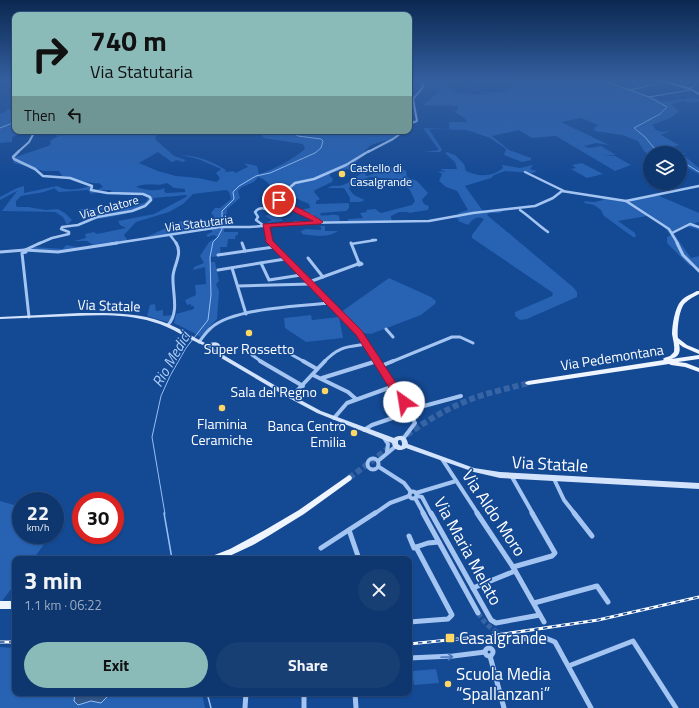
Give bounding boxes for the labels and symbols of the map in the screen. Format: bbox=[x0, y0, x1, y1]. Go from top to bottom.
place label: Castello di Casalgrande bbox=[350, 158, 412, 191]
marker: Castello di Casalgrande bbox=[337, 169, 347, 179]
pin bbox=[262, 183, 296, 217]
street label: Via Colatore bbox=[77, 190, 141, 224]
street label: Via Statutaria bbox=[164, 209, 234, 237]
street label: Via Statale bbox=[77, 293, 141, 317]
water label: Rio Medici bbox=[146, 325, 197, 391]
marker: Super Rossetto bbox=[244, 328, 254, 338]
place label: Super Rossetto bbox=[204, 338, 294, 359]
street label: Via Pedemontana bbox=[559, 338, 665, 376]
place label: Sala del Regno bbox=[231, 381, 317, 402]
position arrow bbox=[383, 381, 425, 423]
marker: Sala del Regno bbox=[320, 386, 330, 396]
marker: Flaminia Ceramiche bbox=[217, 403, 227, 413]
place label: Flaminia Ceramiche bbox=[191, 413, 253, 450]
place label: Banca Centro Emilia bbox=[268, 415, 346, 452]
marker: Banca Centro Emilia bbox=[349, 428, 359, 438]
street label: Via Statale bbox=[511, 449, 589, 479]
street label: Via Aldo Moro bbox=[455, 464, 533, 562]
speed limit sign: 30 bbox=[72, 492, 124, 544]
street label: Via Maria Melato bbox=[427, 492, 509, 610]
place label: Casalgrande bbox=[459, 625, 547, 651]
marker: Casalgrande bbox=[444, 632, 456, 644]
one-way arrow bbox=[440, 653, 453, 660]
place label: Scuola Media “Spallanzani” bbox=[456, 661, 551, 707]
marker: Scuola Media “Spallanzani” bbox=[443, 679, 453, 689]

